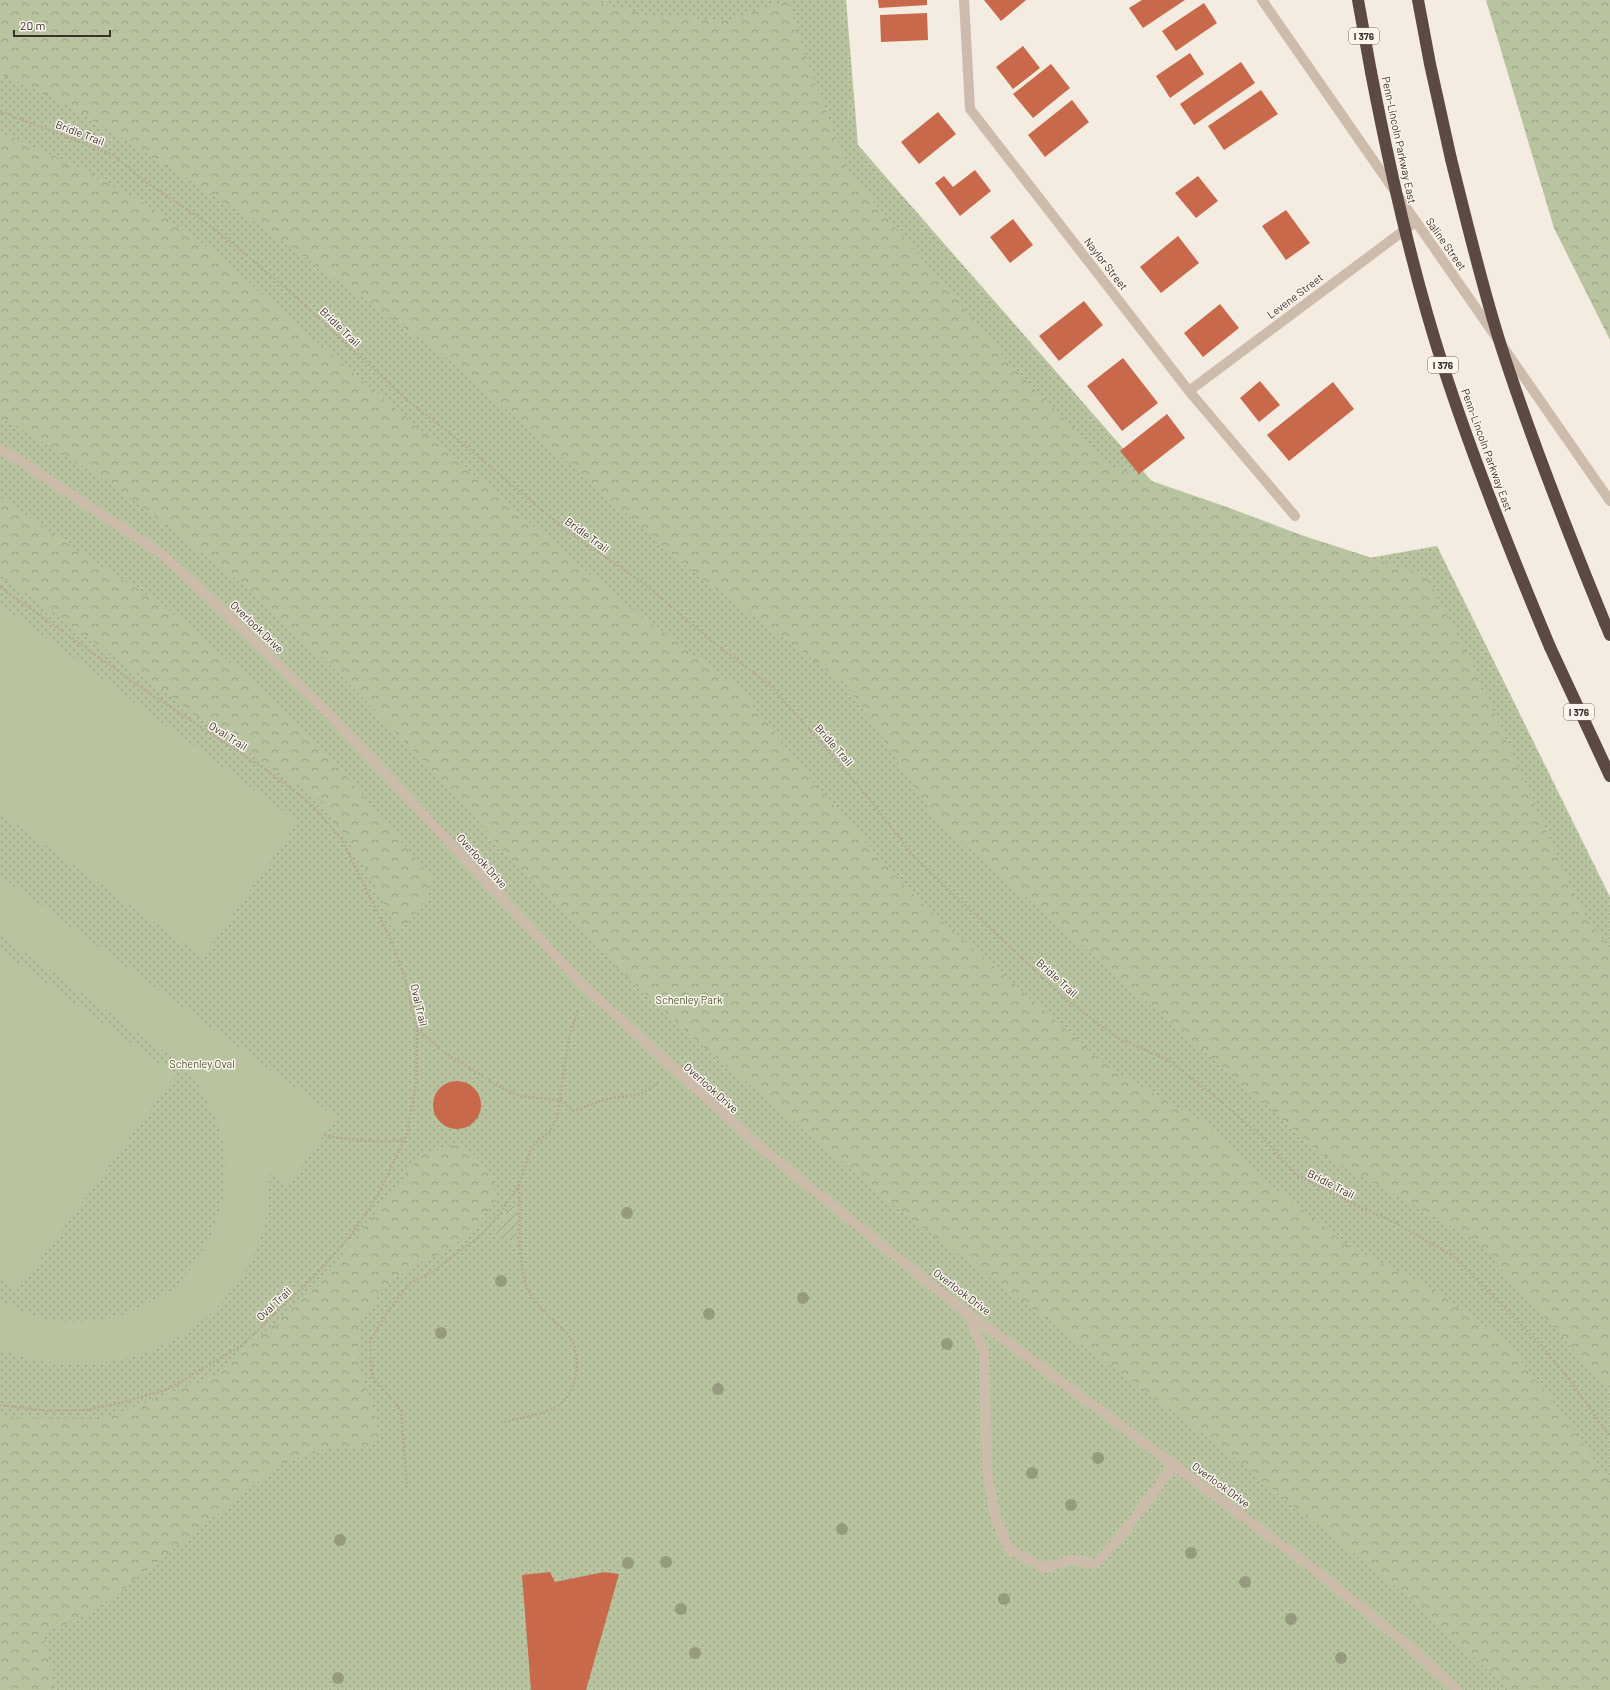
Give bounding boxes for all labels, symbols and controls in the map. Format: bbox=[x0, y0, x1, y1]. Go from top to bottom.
scale bar bbox=[14, 12, 110, 38]
text: 20 m bbox=[20, 18, 46, 32]
road number: I 376 bbox=[1349, 28, 1379, 44]
street label: Penn-Lincoln Parkway East bbox=[1380, 75, 1419, 205]
street label: Bridle Trail bbox=[54, 117, 106, 148]
street label: Saline Street bbox=[1424, 215, 1469, 273]
street label: Naylor Street bbox=[1082, 235, 1131, 292]
street label: Levene Street bbox=[1264, 270, 1325, 321]
street label: Bridle Trail bbox=[318, 304, 363, 349]
road number: I 376 bbox=[1428, 357, 1458, 373]
street label: Penn-Lincoln Parkway East bbox=[1459, 387, 1516, 513]
street label: Bridle Trail bbox=[563, 514, 612, 555]
street label: Overlook Drive bbox=[228, 598, 287, 655]
road number: I 376 bbox=[1564, 704, 1594, 720]
street label: Oval Trail bbox=[207, 718, 250, 753]
street label: Bridle Trail bbox=[813, 721, 856, 768]
street label: Overlook Drive bbox=[455, 831, 510, 891]
street label: Bridle Trail bbox=[1034, 956, 1081, 999]
street label: Oval Trail bbox=[408, 983, 431, 1027]
park label: Schenley Park bbox=[656, 993, 723, 1006]
park label: Schenley Oval bbox=[169, 1057, 235, 1070]
street label: Overlook Drive bbox=[682, 1060, 741, 1115]
street label: Bridle Trail bbox=[1306, 1166, 1357, 1201]
street label: Overlook Drive bbox=[931, 1266, 994, 1317]
street label: Oval Trail bbox=[254, 1284, 294, 1323]
street label: Overlook Drive bbox=[1190, 1459, 1253, 1510]

